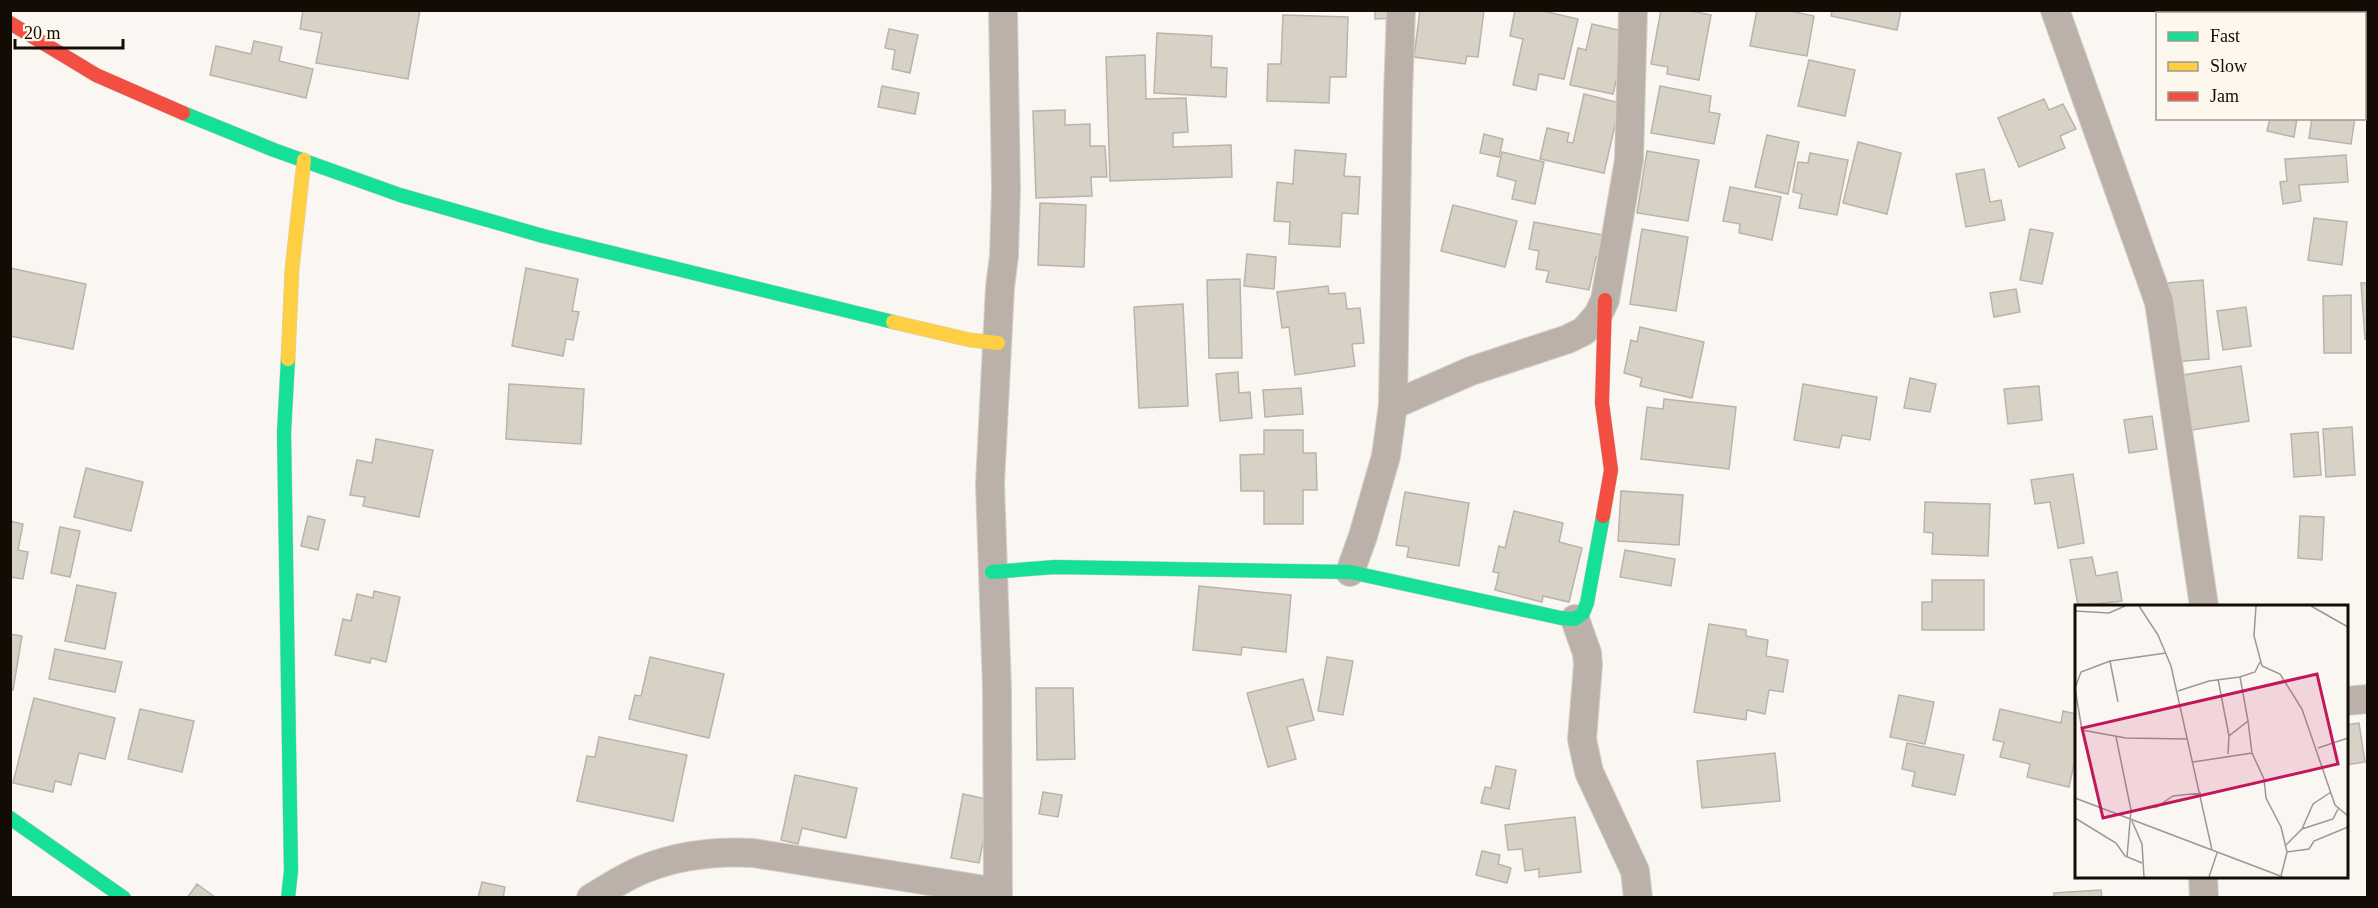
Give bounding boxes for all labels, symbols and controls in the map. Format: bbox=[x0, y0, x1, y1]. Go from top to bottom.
scale bar bbox=[15, 12, 123, 50]
legend bbox=[2156, 12, 2366, 120]
text: 20 m bbox=[24, 23, 61, 43]
text: Fast bbox=[2210, 26, 2240, 46]
text: Slow bbox=[2210, 56, 2247, 76]
text: Jam bbox=[2210, 86, 2239, 106]
inset map bbox=[2075, 605, 2348, 878]

